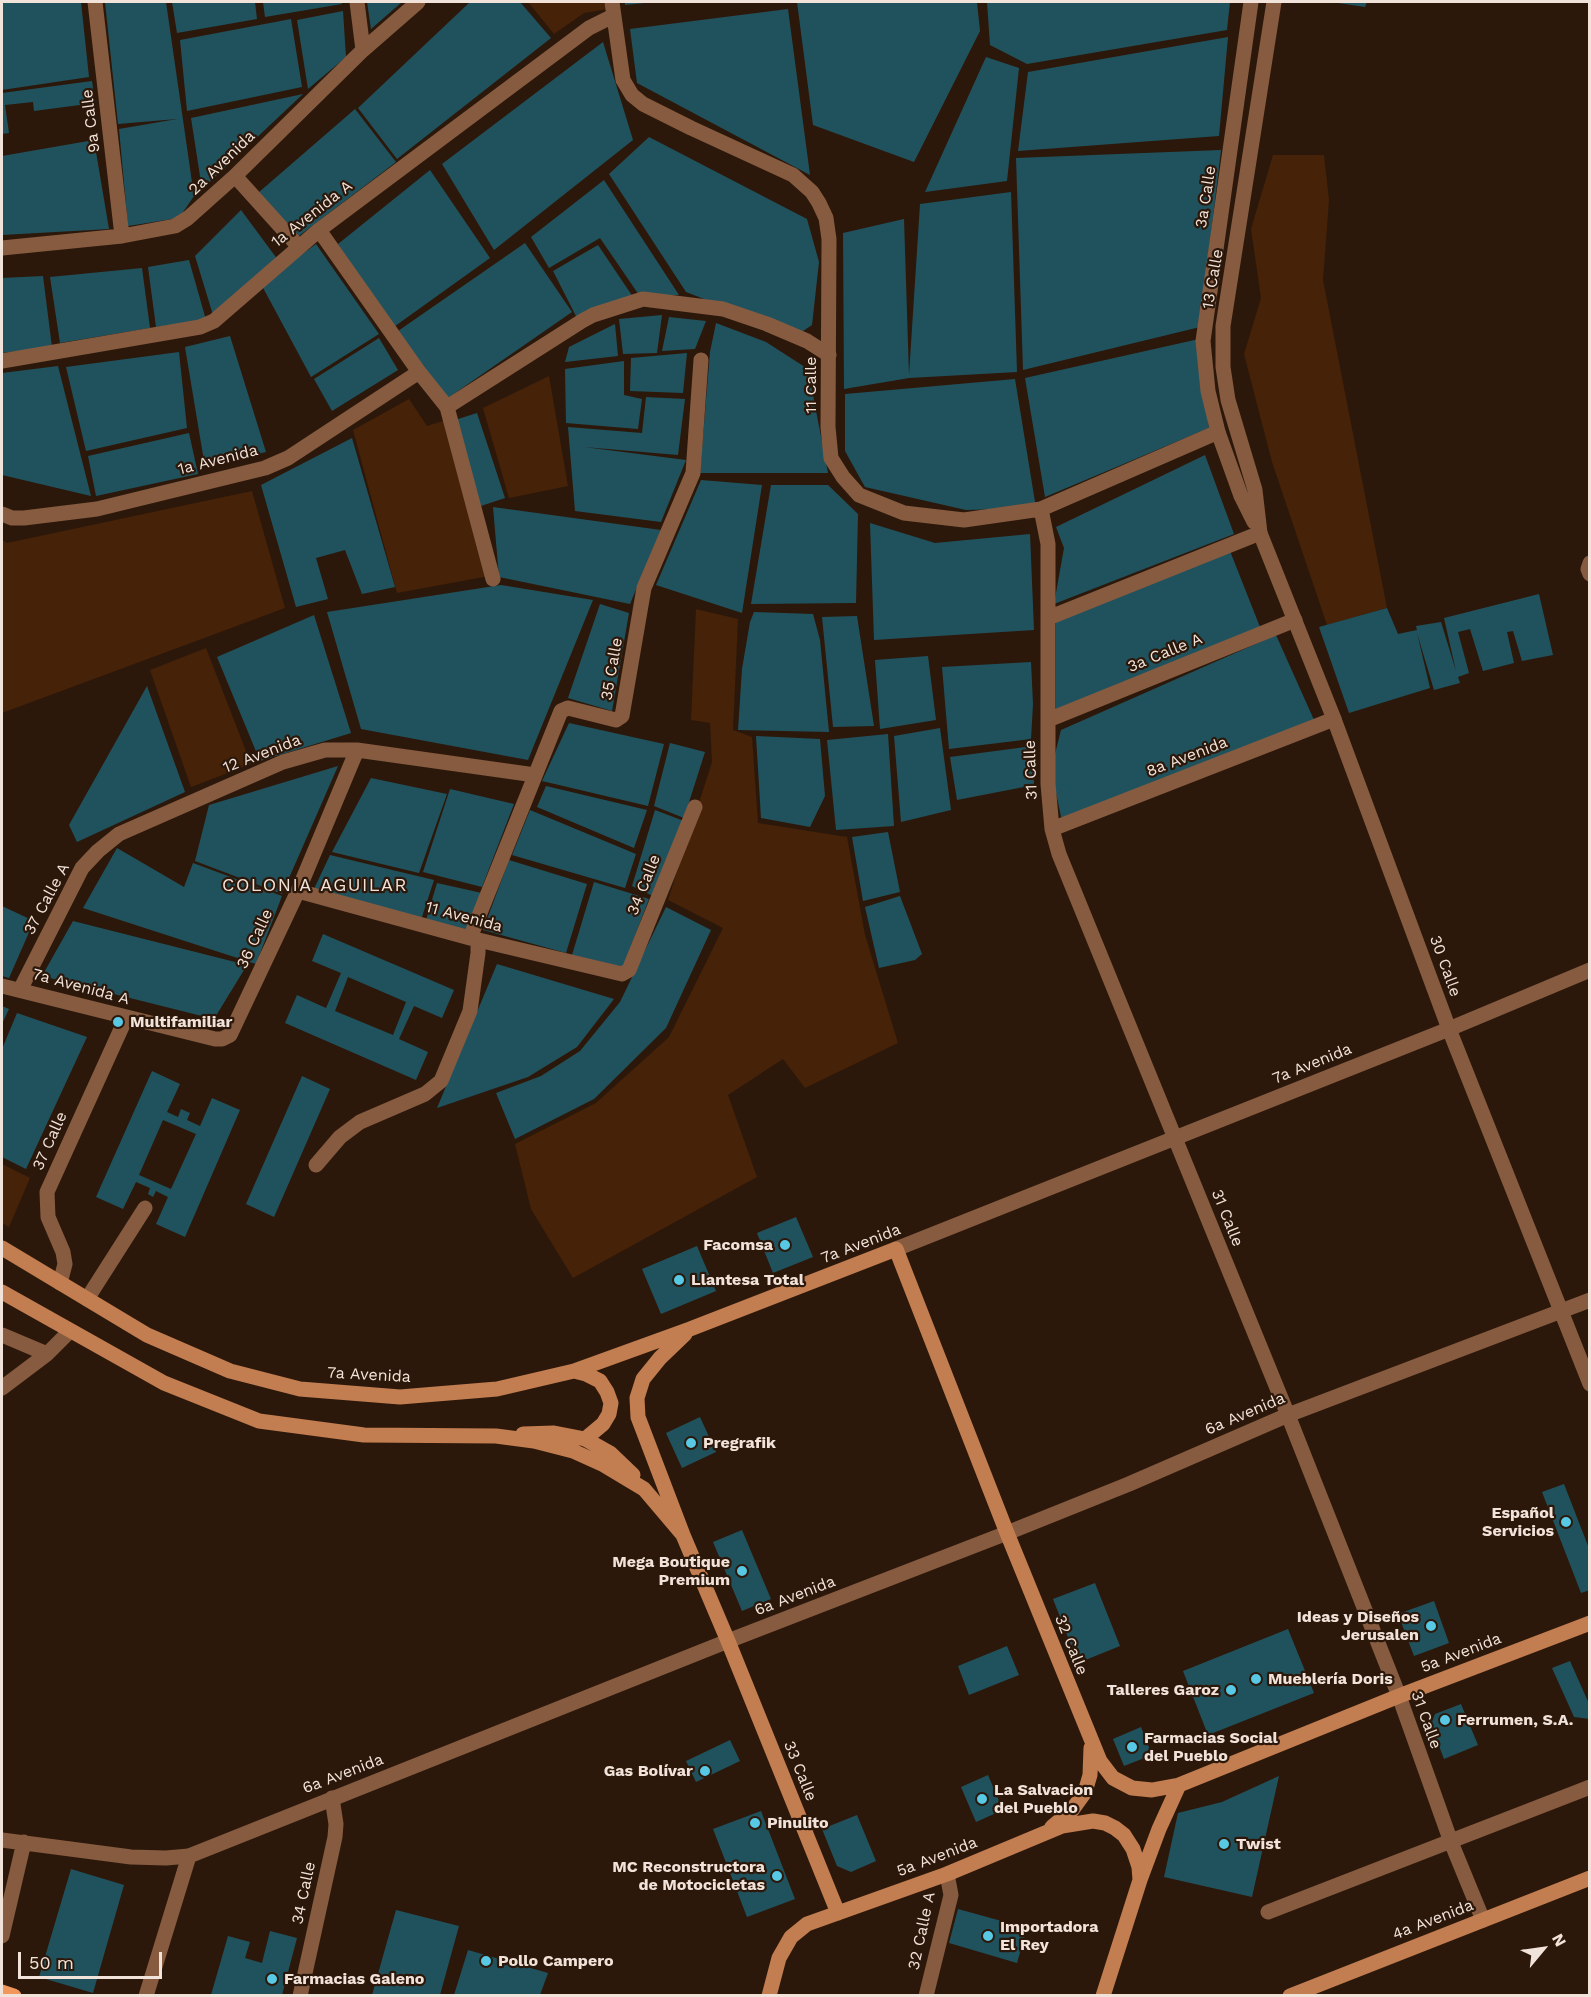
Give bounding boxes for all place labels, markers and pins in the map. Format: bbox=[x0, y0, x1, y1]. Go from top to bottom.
place label: Multifamiliar bbox=[130, 1012, 232, 1032]
marker: Multifamiliar bbox=[111, 1015, 125, 1029]
place label: Facomsa bbox=[703, 1235, 773, 1255]
marker: Facomsa bbox=[778, 1238, 792, 1252]
place label: Llantesa Total bbox=[691, 1270, 804, 1290]
marker: Llantesa Total bbox=[672, 1273, 686, 1287]
place label: Pregrafik bbox=[703, 1433, 776, 1453]
marker: Pregrafik bbox=[684, 1436, 698, 1450]
place label: Español Servicios bbox=[1482, 1503, 1554, 1541]
marker: Español Servicios bbox=[1559, 1515, 1573, 1529]
place label: Mega Boutique Premium bbox=[612, 1552, 730, 1590]
marker: Mega Boutique Premium bbox=[735, 1564, 749, 1578]
place label: Ideas y Diseños Jerusalen bbox=[1297, 1607, 1419, 1645]
marker: Ideas y Diseños Jerusalen bbox=[1424, 1619, 1438, 1633]
place label: Mueblería Doris bbox=[1268, 1669, 1393, 1689]
marker: Mueblería Doris bbox=[1249, 1672, 1263, 1686]
place label: Talleres Garoz bbox=[1106, 1680, 1219, 1700]
marker: Talleres Garoz bbox=[1224, 1683, 1238, 1697]
place label: Ferrumen, S.A. bbox=[1457, 1710, 1573, 1730]
marker: Ferrumen, S.A. bbox=[1438, 1713, 1452, 1727]
place label: Farmacias Social del Pueblo bbox=[1144, 1728, 1278, 1766]
marker: Farmacias Social del Pueblo bbox=[1125, 1740, 1139, 1754]
place label: Gas Bolívar bbox=[604, 1761, 693, 1781]
marker: Gas Bolívar bbox=[698, 1764, 712, 1778]
place label: La Salvacion del Pueblo bbox=[994, 1780, 1093, 1818]
marker: La Salvacion del Pueblo bbox=[975, 1792, 989, 1806]
place label: Pinulito bbox=[767, 1813, 829, 1833]
marker: Pinulito bbox=[748, 1816, 762, 1830]
place label: Twist bbox=[1236, 1834, 1281, 1854]
marker: Twist bbox=[1217, 1837, 1231, 1851]
place label: MC Reconstructora de Motocicletas bbox=[612, 1857, 765, 1895]
marker: MC Reconstructora de Motocicletas bbox=[770, 1869, 784, 1883]
place label: Importadora El Rey bbox=[1000, 1917, 1098, 1955]
marker: Importadora El Rey bbox=[981, 1929, 995, 1943]
place label: Pollo Campero bbox=[498, 1951, 614, 1971]
marker: Pollo Campero bbox=[479, 1954, 493, 1968]
place label: Farmacias Galeno bbox=[284, 1969, 424, 1989]
marker: Farmacias Galeno bbox=[265, 1972, 279, 1986]

